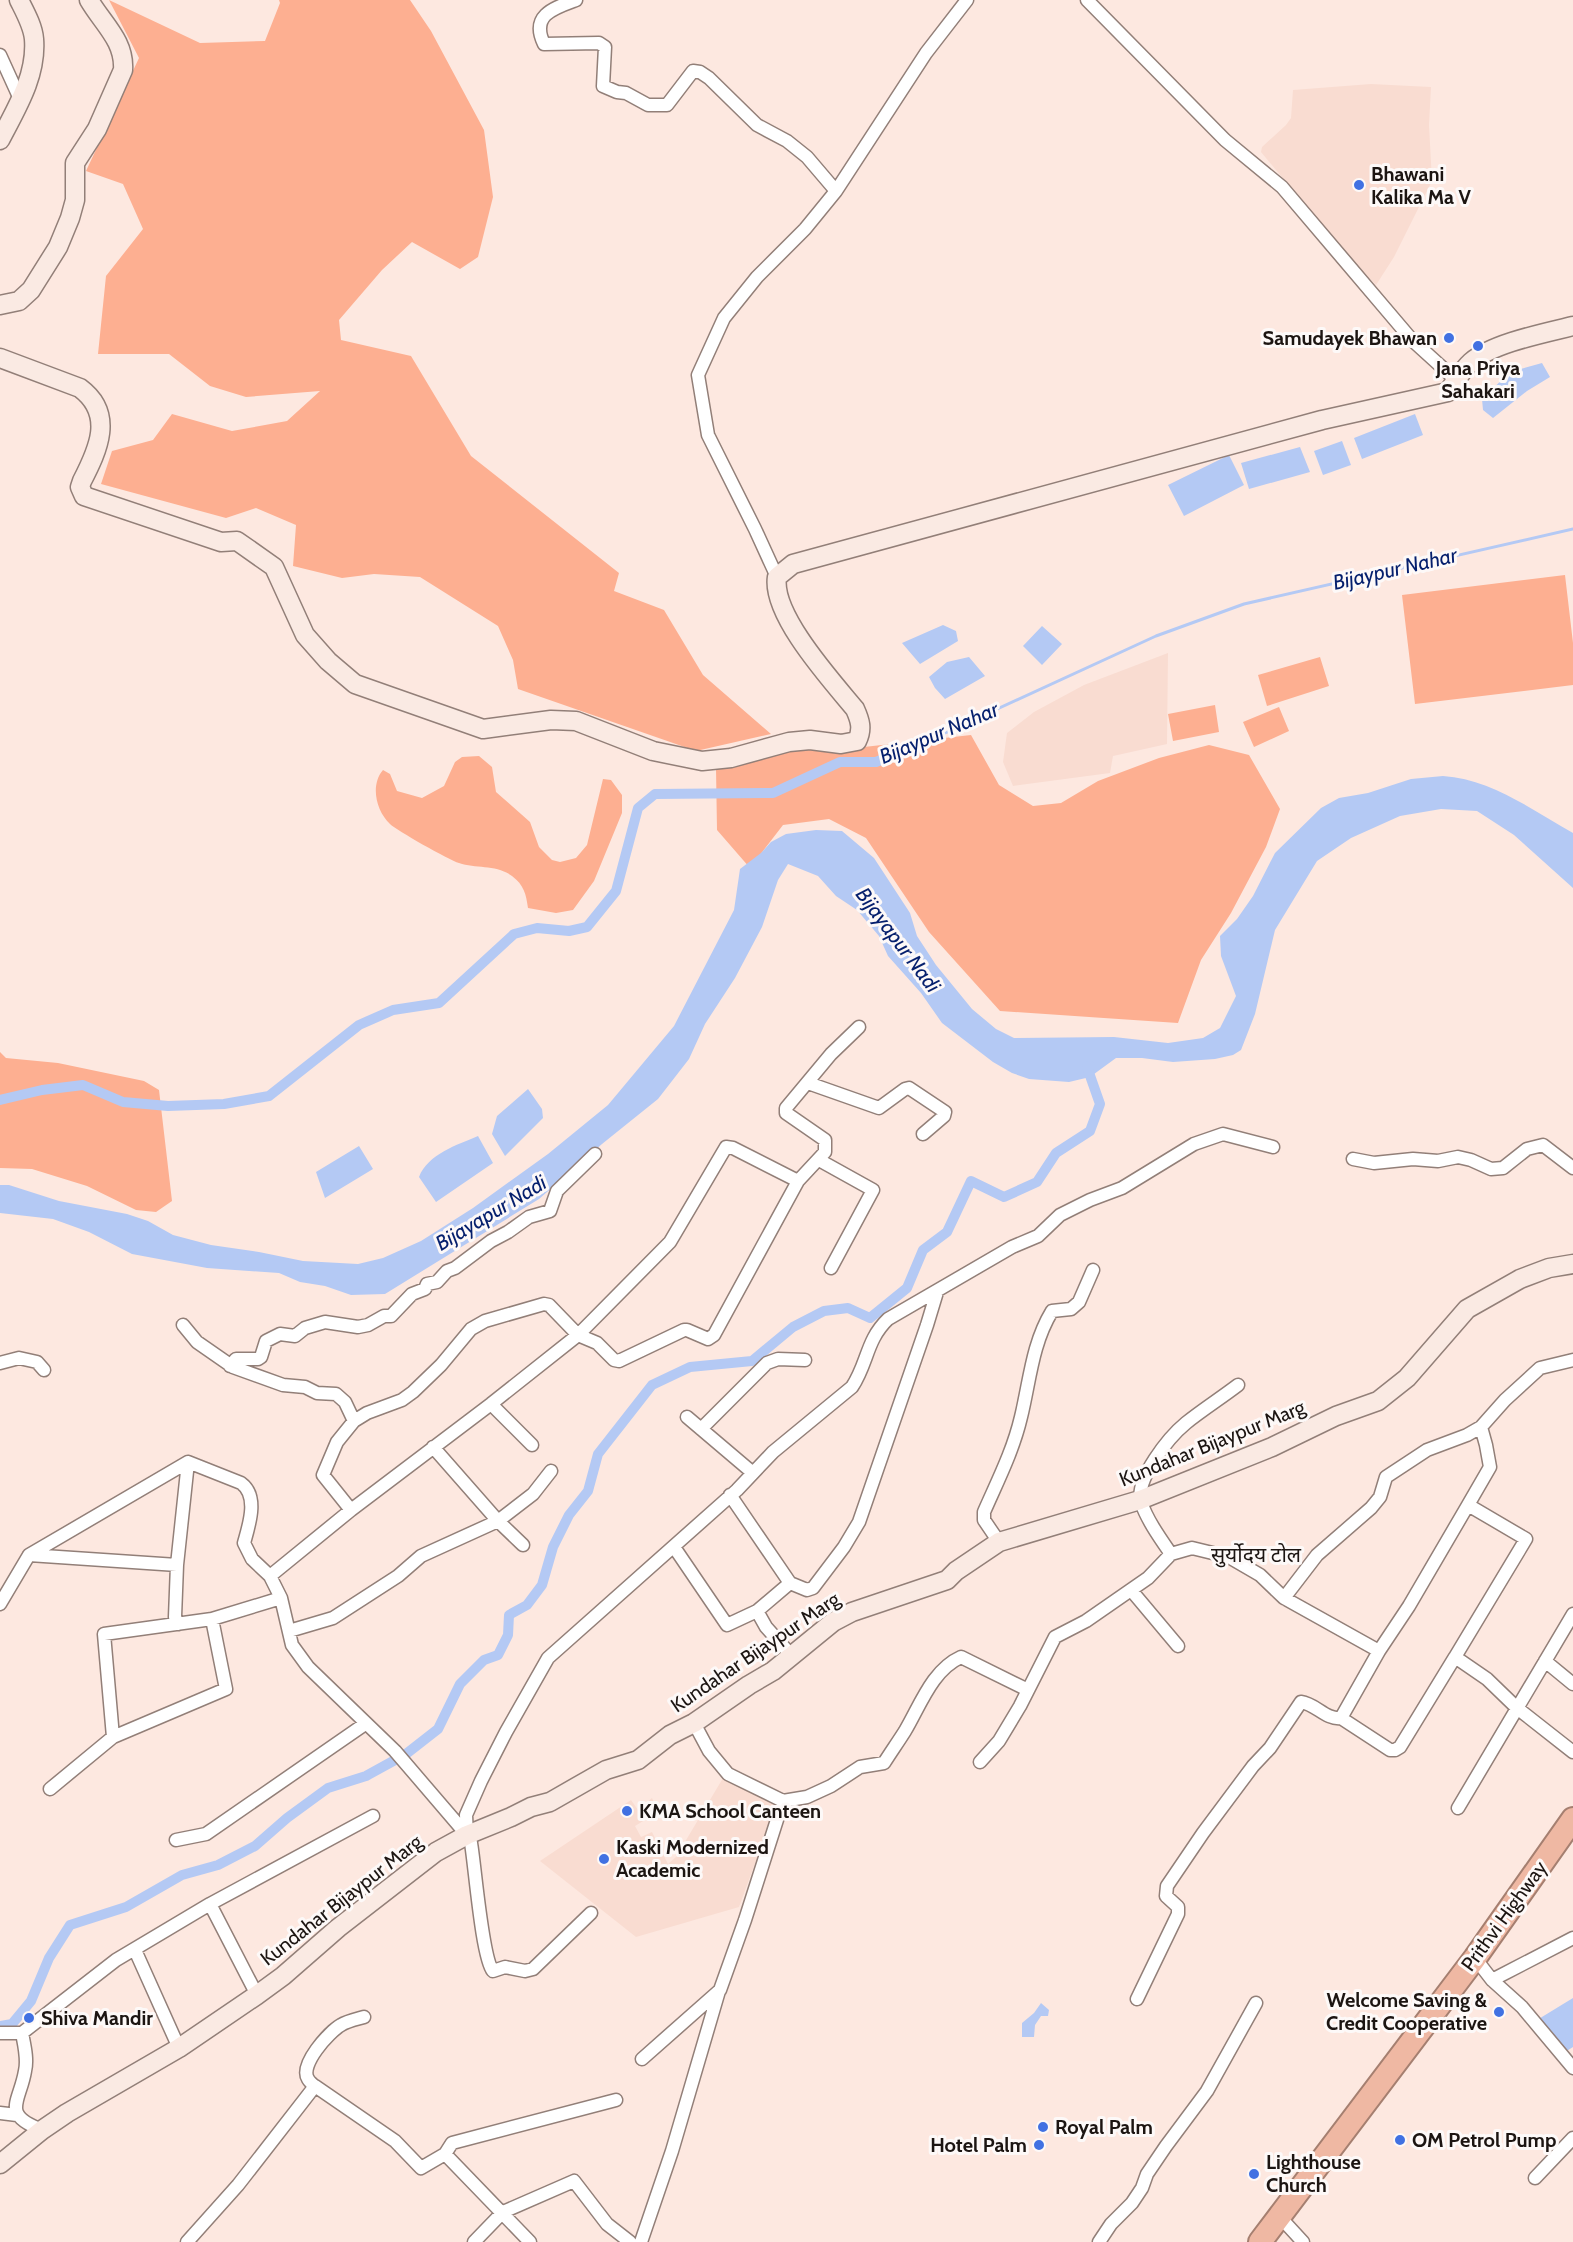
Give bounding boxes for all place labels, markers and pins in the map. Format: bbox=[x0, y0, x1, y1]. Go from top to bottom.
place label: Bhawani Kalika Ma V bbox=[1371, 162, 1472, 209]
marker: Bhawani Kalika Ma V bbox=[1352, 178, 1366, 192]
place label: Samudayek Bhawan bbox=[1263, 326, 1437, 350]
marker: Samudayek Bhawan bbox=[1442, 331, 1456, 345]
marker: Jana Priya Sahakari bbox=[1471, 339, 1485, 353]
place label: Jana Priya Sahakari bbox=[1435, 356, 1520, 403]
place label: KMA School Canteen bbox=[639, 1799, 821, 1823]
marker: KMA School Canteen bbox=[620, 1804, 634, 1818]
place label: Kaski Modernized Academic bbox=[616, 1835, 769, 1882]
marker: Kaski Modernized Academic bbox=[597, 1852, 611, 1866]
place label: Welcome Saving & Credit Cooperative bbox=[1326, 1988, 1487, 2035]
marker: Welcome Saving & Credit Cooperative bbox=[1492, 2005, 1506, 2019]
place label: Shiva Mandir bbox=[41, 2006, 153, 2030]
marker: Shiva Mandir bbox=[22, 2011, 36, 2025]
place label: Royal Palm bbox=[1055, 2115, 1153, 2139]
marker: Royal Palm bbox=[1036, 2120, 1050, 2134]
place label: OM Petrol Pump bbox=[1412, 2128, 1556, 2152]
place label: Hotel Palm bbox=[930, 2133, 1027, 2157]
marker: OM Petrol Pump bbox=[1393, 2133, 1407, 2147]
marker: Hotel Palm bbox=[1032, 2138, 1046, 2152]
place label: Lighthouse Church bbox=[1266, 2150, 1361, 2197]
marker: Lighthouse Church bbox=[1247, 2167, 1261, 2181]

